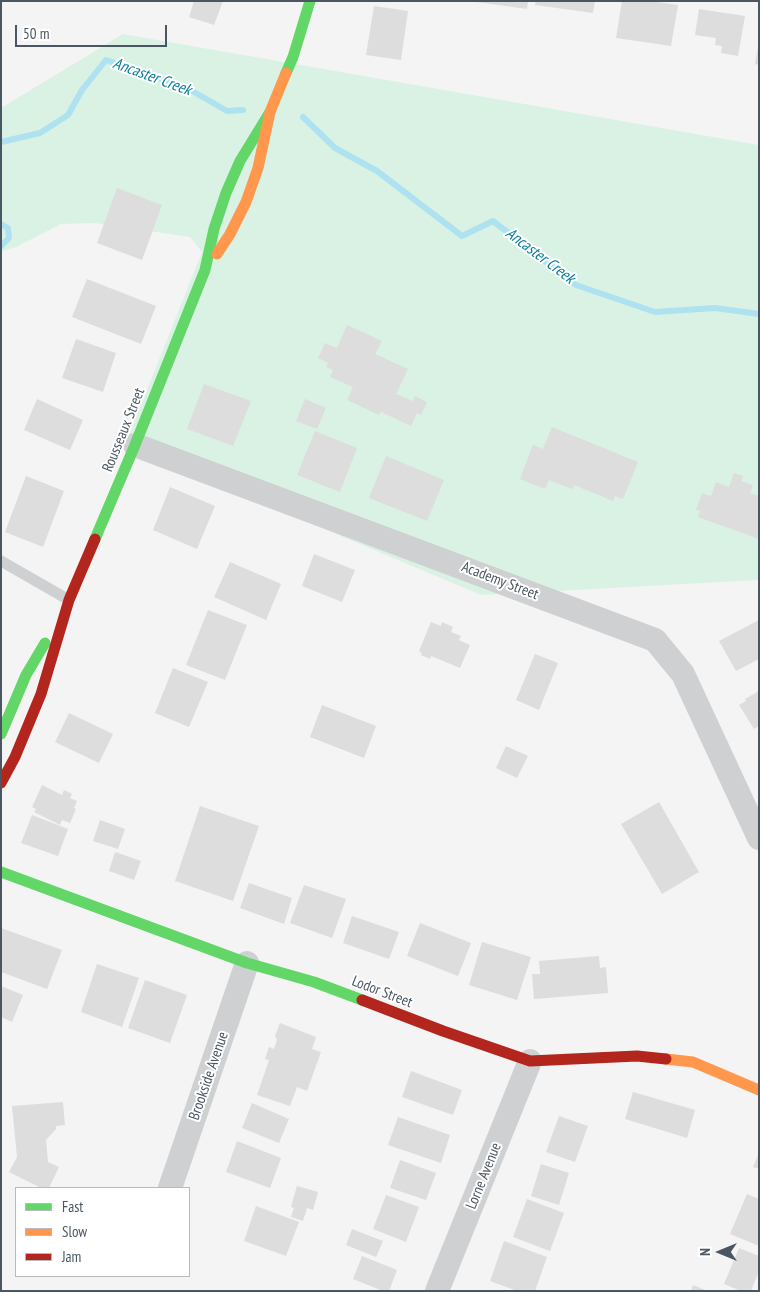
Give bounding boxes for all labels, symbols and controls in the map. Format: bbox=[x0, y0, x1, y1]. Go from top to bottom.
scale bar bbox=[18, 15, 170, 47]
text: 50 m bbox=[23, 24, 49, 43]
water label: Ancaster Creek bbox=[110, 54, 194, 100]
water label: Ancaster Creek bbox=[502, 224, 578, 288]
street label: Rousseaux Street bbox=[99, 385, 149, 475]
street label: Academy Street bbox=[459, 558, 541, 604]
street label: Lodor Street bbox=[349, 972, 415, 1012]
street label: Brookside Avenue bbox=[186, 1030, 232, 1122]
street label: Lorne Avenue bbox=[463, 1140, 505, 1212]
legend bbox=[15, 1187, 190, 1277]
text: Fast bbox=[62, 1197, 83, 1216]
text: Slow bbox=[62, 1222, 87, 1241]
north arrow bbox=[695, 1227, 745, 1277]
text: Jam bbox=[62, 1247, 81, 1266]
text: N bbox=[696, 1248, 714, 1256]

